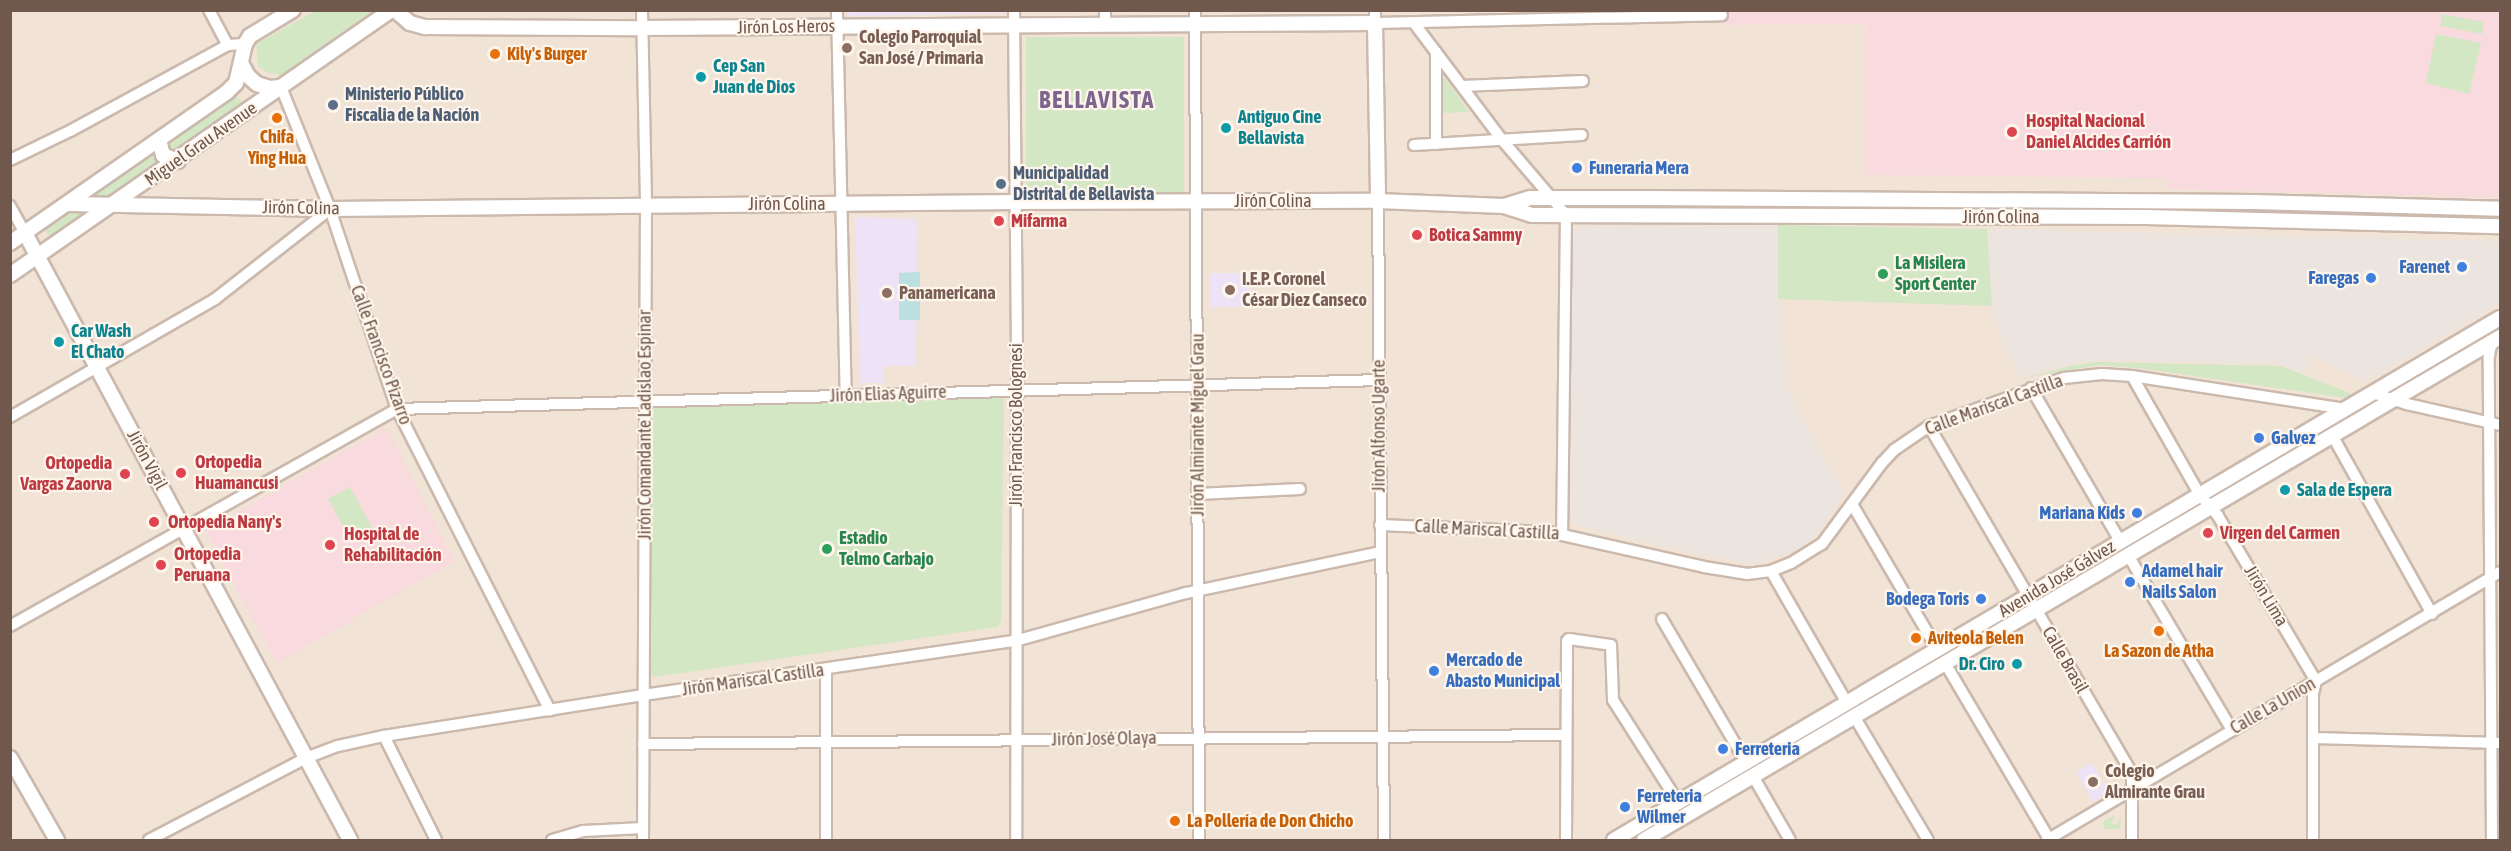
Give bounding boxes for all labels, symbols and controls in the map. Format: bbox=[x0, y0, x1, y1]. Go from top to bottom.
street label: Jirón Los Heros bbox=[737, 15, 835, 39]
place label: Colegio Parroquial San José / Primaria bbox=[859, 27, 983, 70]
marker: Colegio Parroquial San José / Primaria bbox=[840, 41, 854, 55]
place label: Kily's Burger bbox=[507, 43, 587, 65]
marker: Kily's Burger bbox=[488, 47, 502, 61]
place label: Cep San Juan de Dios bbox=[713, 56, 795, 98]
marker: Cep San Juan de Dios bbox=[694, 70, 708, 84]
place label: Ministerio Público Fiscalia de la Nación bbox=[345, 84, 479, 127]
district label: BELLAVISTA bbox=[1039, 86, 1155, 114]
street label: Miguel Grau Avenue bbox=[141, 97, 261, 191]
marker: Ministerio Público Fiscalia de la Nación bbox=[326, 98, 340, 112]
place label: Antiguo Cine Bellavista bbox=[1238, 107, 1321, 150]
marker: Chifa Ying Hua bbox=[270, 111, 284, 125]
place label: Hospital Nacional Daniel Alcides Carrión bbox=[2026, 111, 2171, 154]
marker: Antiguo Cine Bellavista bbox=[1219, 121, 1233, 135]
marker: Hospital Nacional Daniel Alcides Carrión bbox=[2003, 123, 2021, 141]
place label: Chifa Ying Hua bbox=[248, 127, 306, 170]
place label: Funeraria Mera bbox=[1589, 157, 1689, 179]
marker: Funeraria Mera bbox=[1570, 161, 1584, 175]
place label: Municipalidad Distrital de Bellavista bbox=[1013, 163, 1154, 206]
marker: Municipalidad Distrital de Bellavista bbox=[994, 177, 1008, 191]
street label: Jirón Colina bbox=[1234, 190, 1312, 212]
street label: Jirón Colina bbox=[748, 193, 826, 215]
street label: Jirón Colina bbox=[262, 197, 340, 219]
street label: Jirón Colina bbox=[1962, 206, 2040, 228]
place label: Mifarma bbox=[1011, 210, 1067, 232]
marker: Mifarma bbox=[992, 214, 1006, 228]
place label: Botica Sammy bbox=[1429, 224, 1522, 246]
marker: Botica Sammy bbox=[1410, 228, 1424, 242]
place label: La Misilera Sport Center bbox=[1895, 253, 1976, 296]
place label: Farenet bbox=[2399, 256, 2450, 278]
marker: Farenet bbox=[2455, 260, 2469, 274]
marker: La Misilera Sport Center bbox=[1876, 267, 1890, 281]
place label: Faregas bbox=[2308, 267, 2359, 289]
place label: I.E.P. Coronel César Diez Canseco bbox=[1242, 269, 1367, 312]
marker: Faregas bbox=[2364, 271, 2378, 285]
street label: Calle Francisco Pizarro bbox=[346, 282, 416, 428]
place label: Panamericana bbox=[899, 282, 996, 304]
marker: I.E.P. Coronel César Diez Canseco bbox=[1223, 283, 1237, 297]
marker: Panamericana bbox=[880, 286, 894, 300]
street label: Jirón Comandante Ladislao Espinar bbox=[634, 310, 656, 540]
place label: Car Wash El Chato bbox=[71, 321, 131, 364]
street label: Jirón Almirante Miguel Grau bbox=[1187, 334, 1209, 516]
marker: Car Wash El Chato bbox=[52, 335, 66, 349]
street label: Jirón Francisco Bolognesi bbox=[1005, 343, 1027, 507]
street label: Jirón Alfonso Ugarte bbox=[1368, 360, 1390, 492]
street label: Calle Mariscal Castilla bbox=[1922, 370, 2066, 440]
street label: Jirón Elias Aguirre bbox=[829, 381, 947, 407]
street label: Jirón Vigil bbox=[122, 426, 172, 494]
place label: Galvez bbox=[2271, 427, 2315, 449]
marker: Galvez bbox=[2252, 431, 2266, 445]
place label: Ortopedia Huamancusi bbox=[195, 452, 278, 494]
place label: Ortopedia Vargas Zaorva bbox=[20, 453, 112, 496]
marker: Ortopedia Huamancusi bbox=[172, 464, 190, 482]
marker: Ortopedia Vargas Zaorva bbox=[116, 465, 134, 483]
place label: Sala de Espera bbox=[2297, 479, 2392, 501]
marker: Sala de Espera bbox=[2278, 483, 2292, 497]
place label: Mariana Kids bbox=[2039, 502, 2125, 524]
marker: Mariana Kids bbox=[2130, 506, 2144, 520]
place label: Ortopedia Nany's bbox=[168, 511, 282, 533]
marker: Ortopedia Nany's bbox=[145, 513, 163, 531]
street label: Calle Mariscal Castilla bbox=[1414, 515, 1560, 545]
place label: Virgen del Carmen bbox=[2220, 522, 2340, 544]
place label: Hospital de Rehabilitación bbox=[344, 524, 441, 566]
marker: Virgen del Carmen bbox=[2201, 526, 2215, 540]
place label: Estadio Telmo Carbajo bbox=[839, 528, 934, 570]
marker: Hospital de Rehabilitación bbox=[321, 536, 339, 554]
street label: Avenida José Gálvez bbox=[1995, 536, 2119, 622]
marker: Estadio Telmo Carbajo bbox=[820, 542, 834, 556]
place label: Ortopedia Peruana bbox=[174, 544, 241, 586]
marker: Ortopedia Peruana bbox=[152, 556, 170, 574]
place label: Adamel hair Nails Salon bbox=[2142, 561, 2223, 604]
street label: Jirón Lima bbox=[2239, 562, 2293, 630]
marker: Adamel hair Nails Salon bbox=[2123, 575, 2137, 589]
place label: Bodega Toris bbox=[1886, 588, 1969, 610]
marker: Bodega Toris bbox=[1974, 592, 1988, 606]
street label: Calle Brasil bbox=[2037, 623, 2093, 697]
marker: La Sazon de Atha bbox=[2152, 624, 2166, 638]
place label: Aviteola Belen bbox=[1928, 627, 2024, 649]
marker: Aviteola Belen bbox=[1909, 631, 1923, 645]
place label: La Sazon de Atha bbox=[2104, 640, 2214, 662]
place label: Mercado de Abasto Municipal bbox=[1446, 650, 1560, 692]
place label: Dr. Ciro bbox=[1959, 653, 2005, 675]
marker: Dr. Ciro bbox=[2010, 657, 2024, 671]
street label: Jirón Mariscal Castilla bbox=[680, 659, 826, 701]
marker: Mercado de Abasto Municipal bbox=[1427, 664, 1441, 678]
street label: Calle La Union bbox=[2226, 673, 2320, 739]
street label: Jirón José Olaya bbox=[1051, 727, 1157, 751]
place label: Ferreteria bbox=[1735, 738, 1800, 760]
marker: Ferreteria bbox=[1716, 742, 1730, 756]
place label: Colegio Almirante Grau bbox=[2105, 761, 2205, 804]
marker: Colegio Almirante Grau bbox=[2086, 775, 2100, 789]
place label: Ferreteria Wilmer bbox=[1637, 786, 1702, 828]
marker: Ferreteria Wilmer bbox=[1618, 800, 1632, 814]
place label: La Pollería de Don Chicho bbox=[1187, 810, 1353, 832]
marker: La Pollería de Don Chicho bbox=[1168, 814, 1182, 828]

